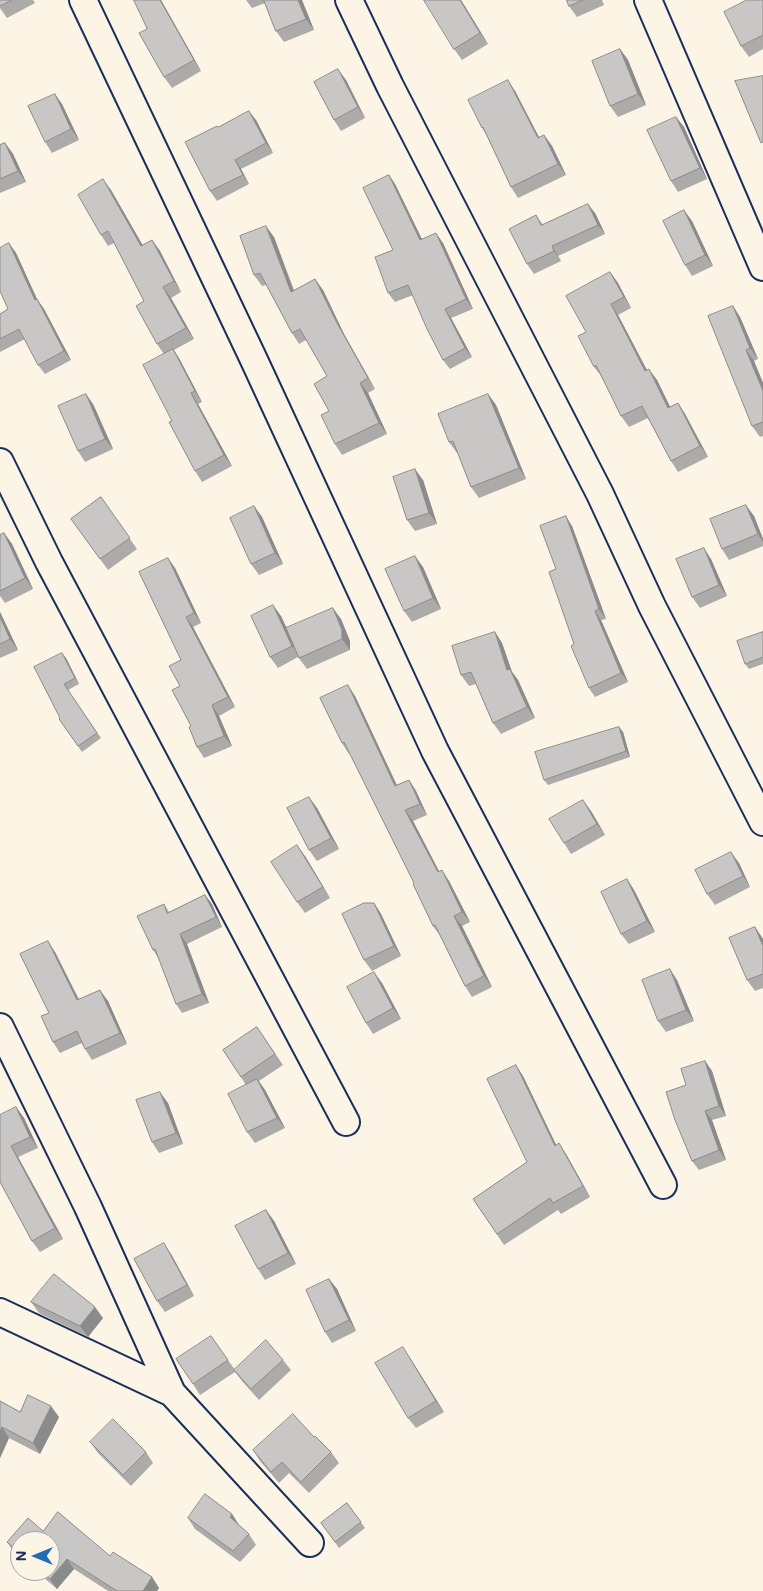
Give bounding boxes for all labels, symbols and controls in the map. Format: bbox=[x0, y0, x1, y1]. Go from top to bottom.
north arrow bbox=[10, 1531, 60, 1581]
text: N bbox=[11, 1551, 30, 1561]

